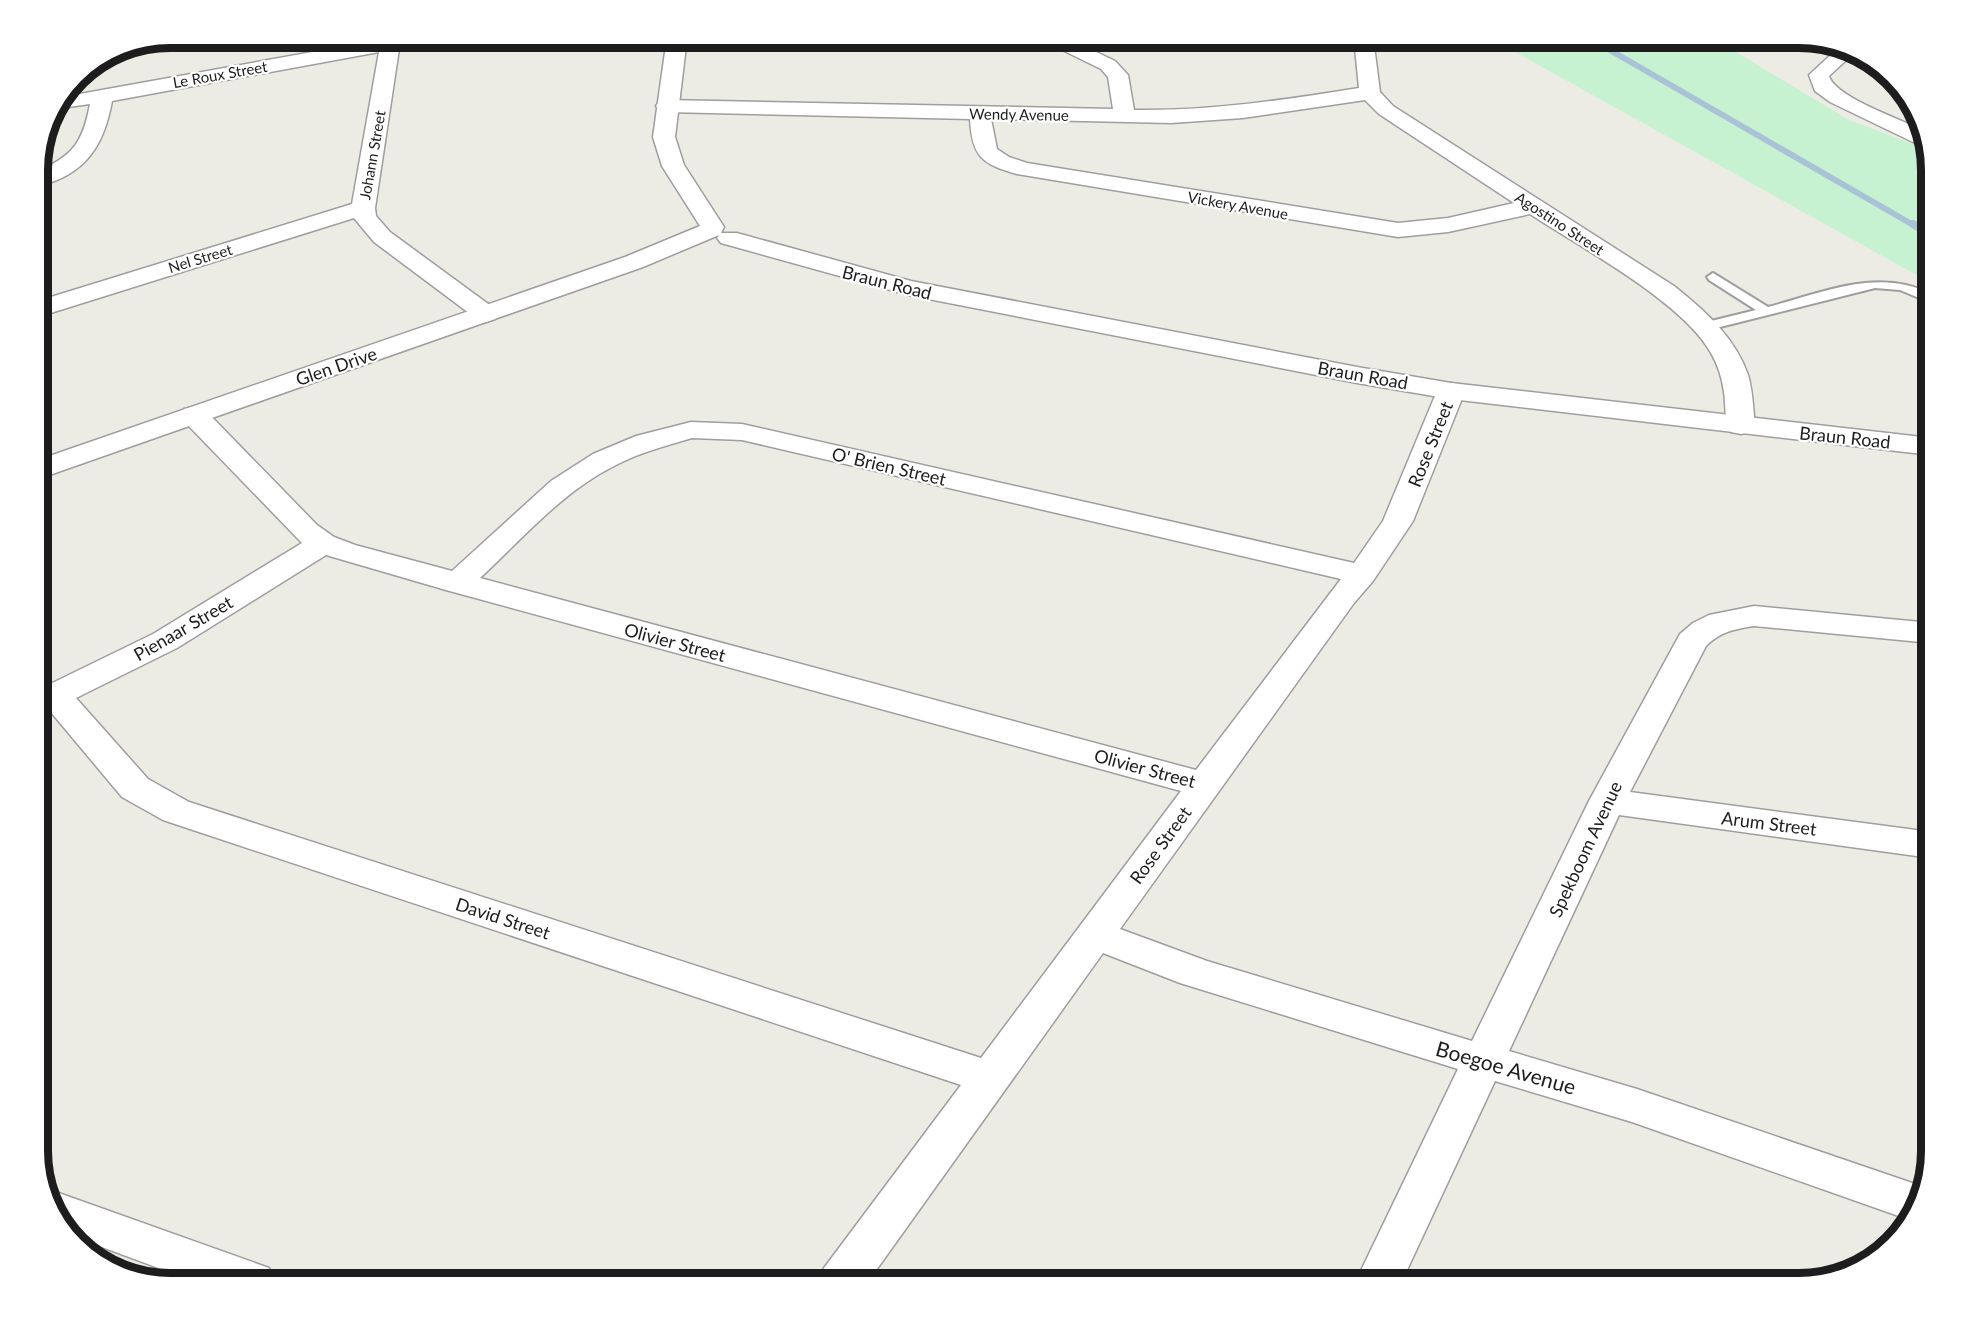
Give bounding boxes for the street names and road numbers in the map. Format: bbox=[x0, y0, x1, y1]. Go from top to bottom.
street label: Le Roux Street bbox=[171, 57, 269, 91]
street label: Wendy Avenue bbox=[969, 104, 1069, 124]
street label: Johann Street bbox=[355, 108, 389, 201]
street label: Vickery Avenue bbox=[1186, 187, 1290, 223]
street label: Agostino Street bbox=[1512, 188, 1608, 259]
street label: Nel Street bbox=[166, 240, 235, 276]
street label: Braun Road bbox=[840, 260, 934, 304]
street label: Glen Drive bbox=[293, 342, 379, 390]
street label: Braun Road bbox=[1316, 356, 1410, 394]
street label: Rose Street bbox=[1403, 398, 1457, 490]
street label: Braun Road bbox=[1798, 421, 1892, 453]
street label: O' Brien Street bbox=[830, 442, 949, 490]
street label: Pienaar Street bbox=[130, 591, 237, 665]
street label: Olivier Street bbox=[622, 618, 729, 666]
street label: Olivier Street bbox=[1092, 744, 1199, 792]
street label: Spekboom Avenue bbox=[1544, 778, 1626, 920]
street label: Rose Street bbox=[1125, 802, 1196, 888]
street label: Arum Street bbox=[1720, 806, 1818, 840]
street label: David Street bbox=[453, 892, 553, 944]
street label: Boegoe Avenue bbox=[1433, 1035, 1579, 1099]

